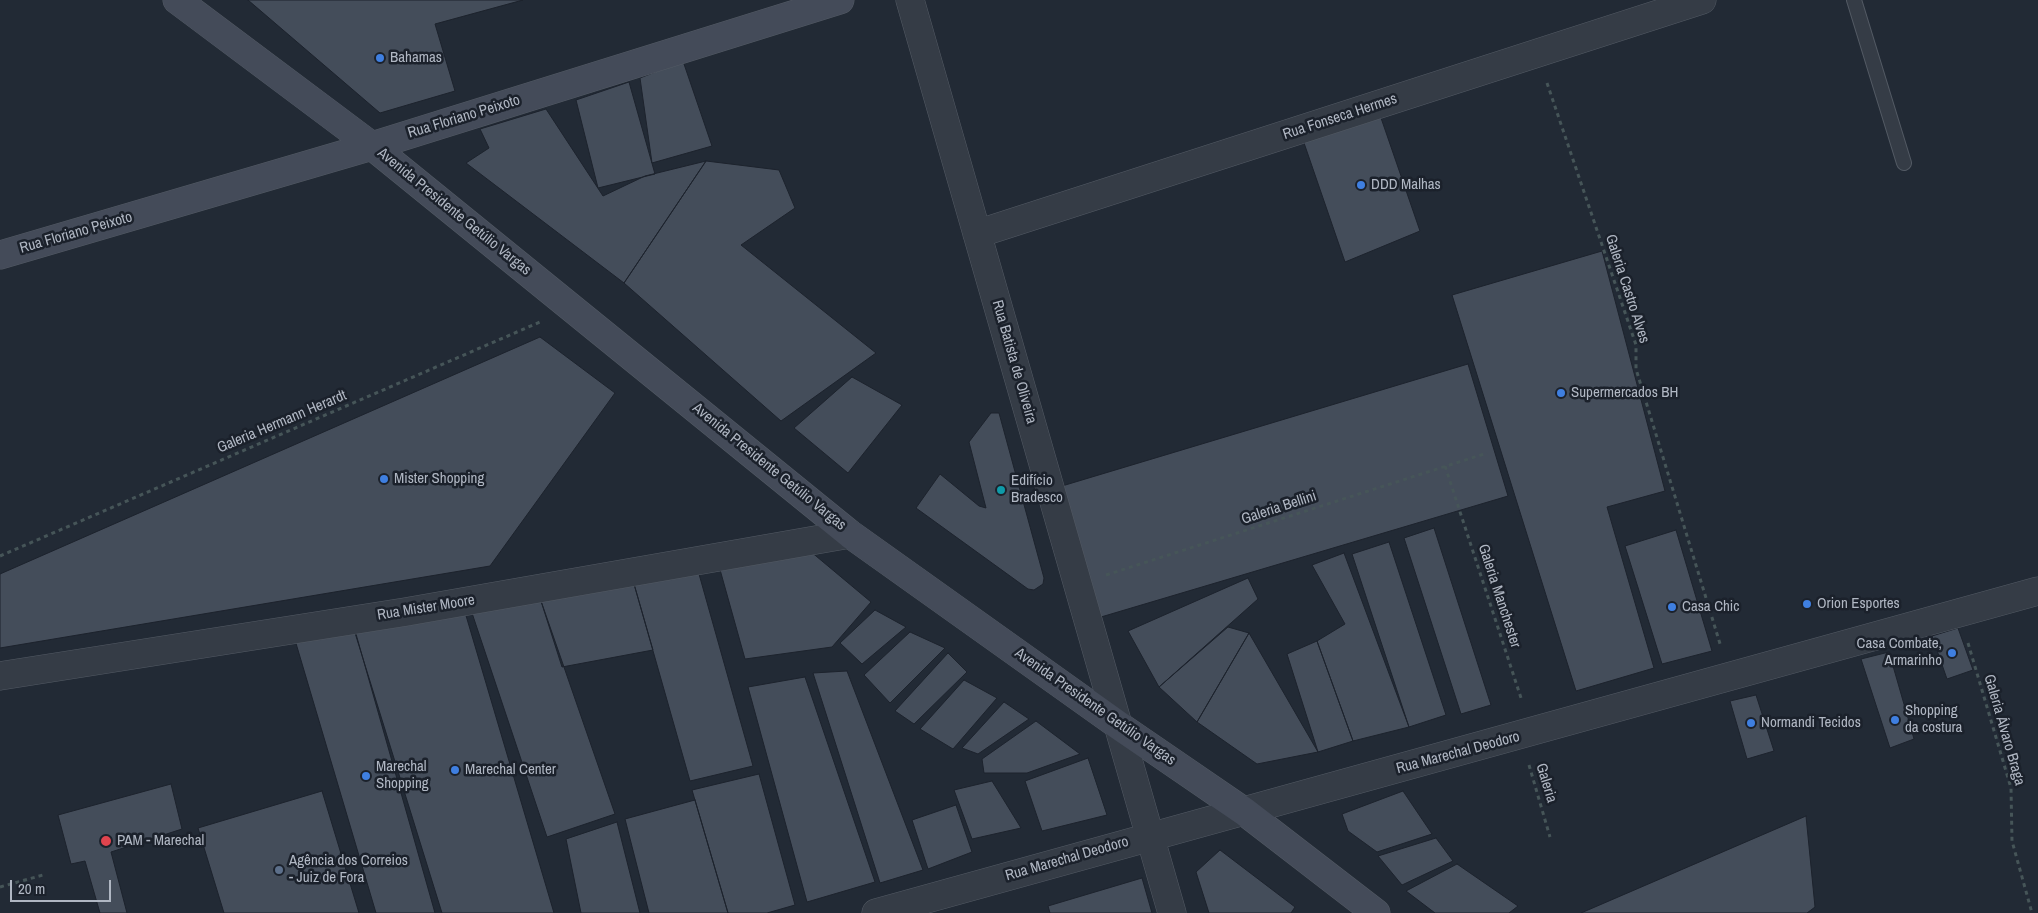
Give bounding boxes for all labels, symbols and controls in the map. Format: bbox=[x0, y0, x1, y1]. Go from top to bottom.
place label: Bahamas bbox=[390, 49, 442, 67]
marker: Bahamas bbox=[374, 52, 386, 64]
street label: Rua Fonseca Hermes bbox=[1281, 90, 1399, 144]
street label: Rua Floriano Peixoto bbox=[406, 91, 522, 143]
street label: Avenida Presidente Getúlio Vargas bbox=[374, 144, 534, 280]
place label: DDD Malhas bbox=[1371, 176, 1441, 194]
marker: DDD Malhas bbox=[1355, 179, 1367, 191]
street label: Rua Floriano Peixoto bbox=[18, 208, 134, 258]
street label: Galeria Castro Alves bbox=[1601, 232, 1653, 346]
street label: Rua Batista de Oliveira bbox=[988, 298, 1040, 426]
place label: Supermercados BH bbox=[1571, 384, 1678, 402]
street label: Galeria Hermann Herardt bbox=[215, 387, 349, 457]
marker: Supermercados BH bbox=[1555, 387, 1567, 399]
street label: Avenida Presidente Getúlio Vargas bbox=[689, 399, 849, 535]
place label: Mister Shopping bbox=[394, 470, 484, 488]
place label: Edifício Bradesco bbox=[1011, 472, 1063, 507]
marker: Mister Shopping bbox=[378, 473, 390, 485]
marker: Edifício Bradesco bbox=[995, 484, 1007, 496]
street label: Galeria Bellini bbox=[1239, 487, 1319, 529]
street label: Galeria Manchester bbox=[1474, 542, 1524, 650]
street label: Rua Mister Moore bbox=[376, 591, 476, 625]
place label: Orion Esportes bbox=[1817, 595, 1900, 613]
place label: Casa Chic bbox=[1682, 598, 1739, 616]
marker: Orion Esportes bbox=[1801, 598, 1813, 610]
marker: Casa Chic bbox=[1666, 601, 1678, 613]
place label: Casa Combate, Armarinho bbox=[1857, 635, 1942, 670]
street label: Avenida Presidente Getúlio Vargas bbox=[1011, 644, 1179, 770]
marker: Casa Combate, Armarinho bbox=[1946, 647, 1958, 659]
street label: Galeria Álvaro Braga bbox=[1980, 672, 2028, 788]
place label: Shopping da costura bbox=[1905, 702, 1962, 737]
place label: Normandi Tecidos bbox=[1761, 714, 1861, 732]
marker: Shopping da costura bbox=[1889, 714, 1901, 726]
marker: Normandi Tecidos bbox=[1745, 717, 1757, 729]
street label: Rua Marechal Deodoro bbox=[1394, 728, 1522, 778]
place label: Marechal Shopping bbox=[376, 758, 429, 793]
place label: Marechal Center bbox=[465, 761, 556, 779]
street label: Galeria bbox=[1531, 761, 1561, 805]
marker: Marechal Center bbox=[449, 764, 461, 776]
marker: Marechal Shopping bbox=[360, 770, 372, 782]
place label: PAM - Marechal bbox=[117, 832, 204, 850]
street label: Rua Marechal Deodoro bbox=[1003, 833, 1131, 885]
marker: PAM - Marechal bbox=[99, 834, 113, 848]
place label: Agência dos Correios - Juiz de Fora bbox=[289, 852, 408, 887]
marker: Agência dos Correios - Juiz de Fora bbox=[273, 864, 285, 876]
scale bar bbox=[12, 870, 114, 902]
text: 20 m bbox=[18, 878, 45, 899]

